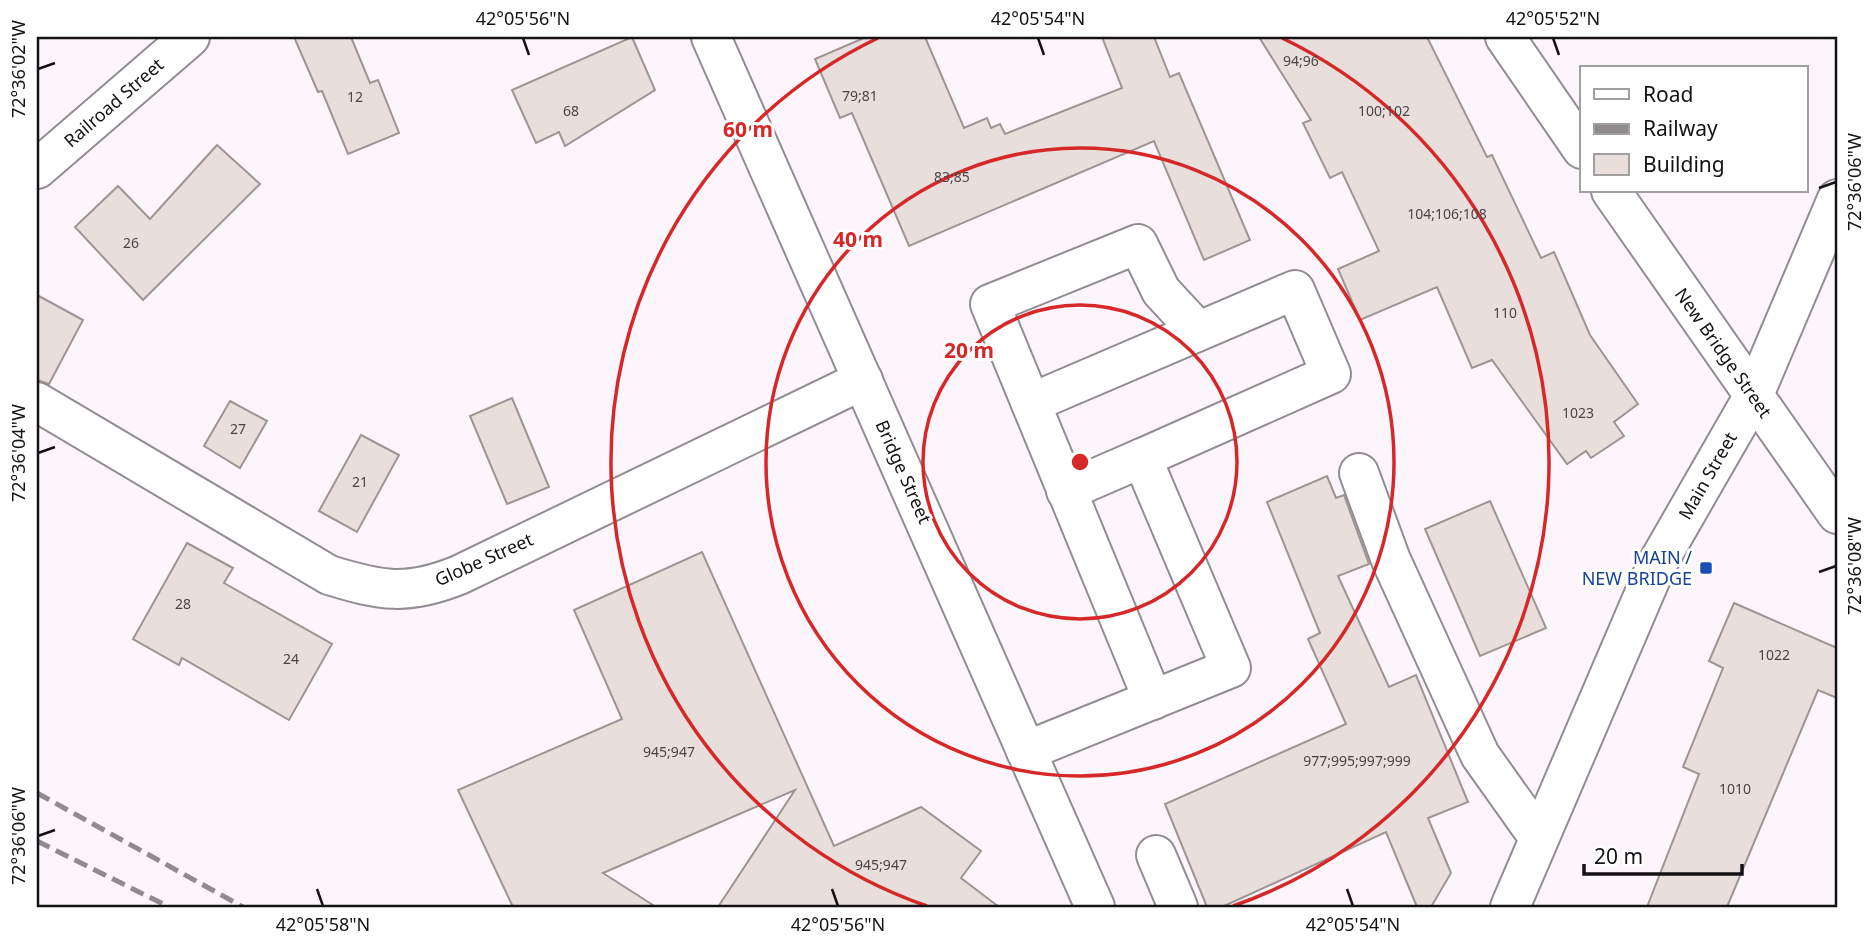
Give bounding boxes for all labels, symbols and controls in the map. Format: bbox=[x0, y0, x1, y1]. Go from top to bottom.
text: 42°05'56"N bbox=[476, 6, 570, 30]
text: 42°05'54"N bbox=[991, 6, 1085, 30]
text: 42°05'52"N bbox=[1506, 6, 1600, 30]
text: 72°36'02"W bbox=[6, 20, 30, 118]
house number: 94;96 bbox=[1283, 51, 1319, 70]
street label: Railroad Street bbox=[58, 52, 169, 152]
legend bbox=[1580, 66, 1808, 192]
text: Road bbox=[1643, 80, 1693, 108]
house number: 79;81 bbox=[842, 86, 878, 105]
house number: 12 bbox=[347, 87, 363, 106]
house number: 68 bbox=[563, 101, 579, 120]
house number: 100;102 bbox=[1358, 101, 1410, 120]
text: Railway bbox=[1643, 114, 1718, 142]
text: 60 m bbox=[723, 115, 773, 143]
text: 72°36'06"W bbox=[1842, 133, 1866, 231]
text: Building bbox=[1643, 150, 1725, 178]
house number: 83;85 bbox=[934, 167, 970, 186]
house number: 104;106;108 bbox=[1407, 204, 1487, 223]
text: 40 m bbox=[833, 225, 883, 253]
house number: 26 bbox=[123, 233, 139, 252]
street label: New Bridge Street bbox=[1670, 283, 1778, 423]
house number: 110 bbox=[1493, 303, 1517, 322]
text: 20 m bbox=[944, 336, 994, 364]
house number: 1023 bbox=[1562, 403, 1594, 422]
text: 72°36'04"W bbox=[6, 404, 30, 502]
street label: Bridge Street bbox=[870, 416, 938, 528]
house number: 27 bbox=[230, 419, 246, 438]
street label: Main Street bbox=[1672, 427, 1742, 524]
centre of rings bbox=[1068, 450, 1092, 474]
house number: 21 bbox=[352, 472, 368, 491]
text: 72°36'08"W bbox=[1842, 517, 1866, 615]
street label: Globe Street bbox=[431, 527, 537, 591]
place label: MAIN / NEW BRIDGE bbox=[1582, 545, 1692, 590]
marker: MAIN / NEW BRIDGE bbox=[1698, 560, 1714, 576]
house number: 28 bbox=[175, 594, 191, 613]
house number: 1022 bbox=[1758, 645, 1790, 664]
house number: 24 bbox=[283, 649, 299, 668]
house number: 945;947 bbox=[643, 742, 695, 761]
house number: 977;995;997;999 bbox=[1303, 751, 1411, 770]
house number: 1010 bbox=[1719, 779, 1751, 798]
text: 72°36'06"W bbox=[6, 787, 30, 885]
scale bar bbox=[1584, 832, 1741, 876]
text: 20 m bbox=[1594, 842, 1643, 870]
house number: 945;947 bbox=[855, 855, 907, 874]
text: 42°05'58"N bbox=[276, 912, 370, 936]
text: 42°05'56"N bbox=[791, 912, 885, 936]
text: 42°05'54"N bbox=[1306, 912, 1400, 936]

